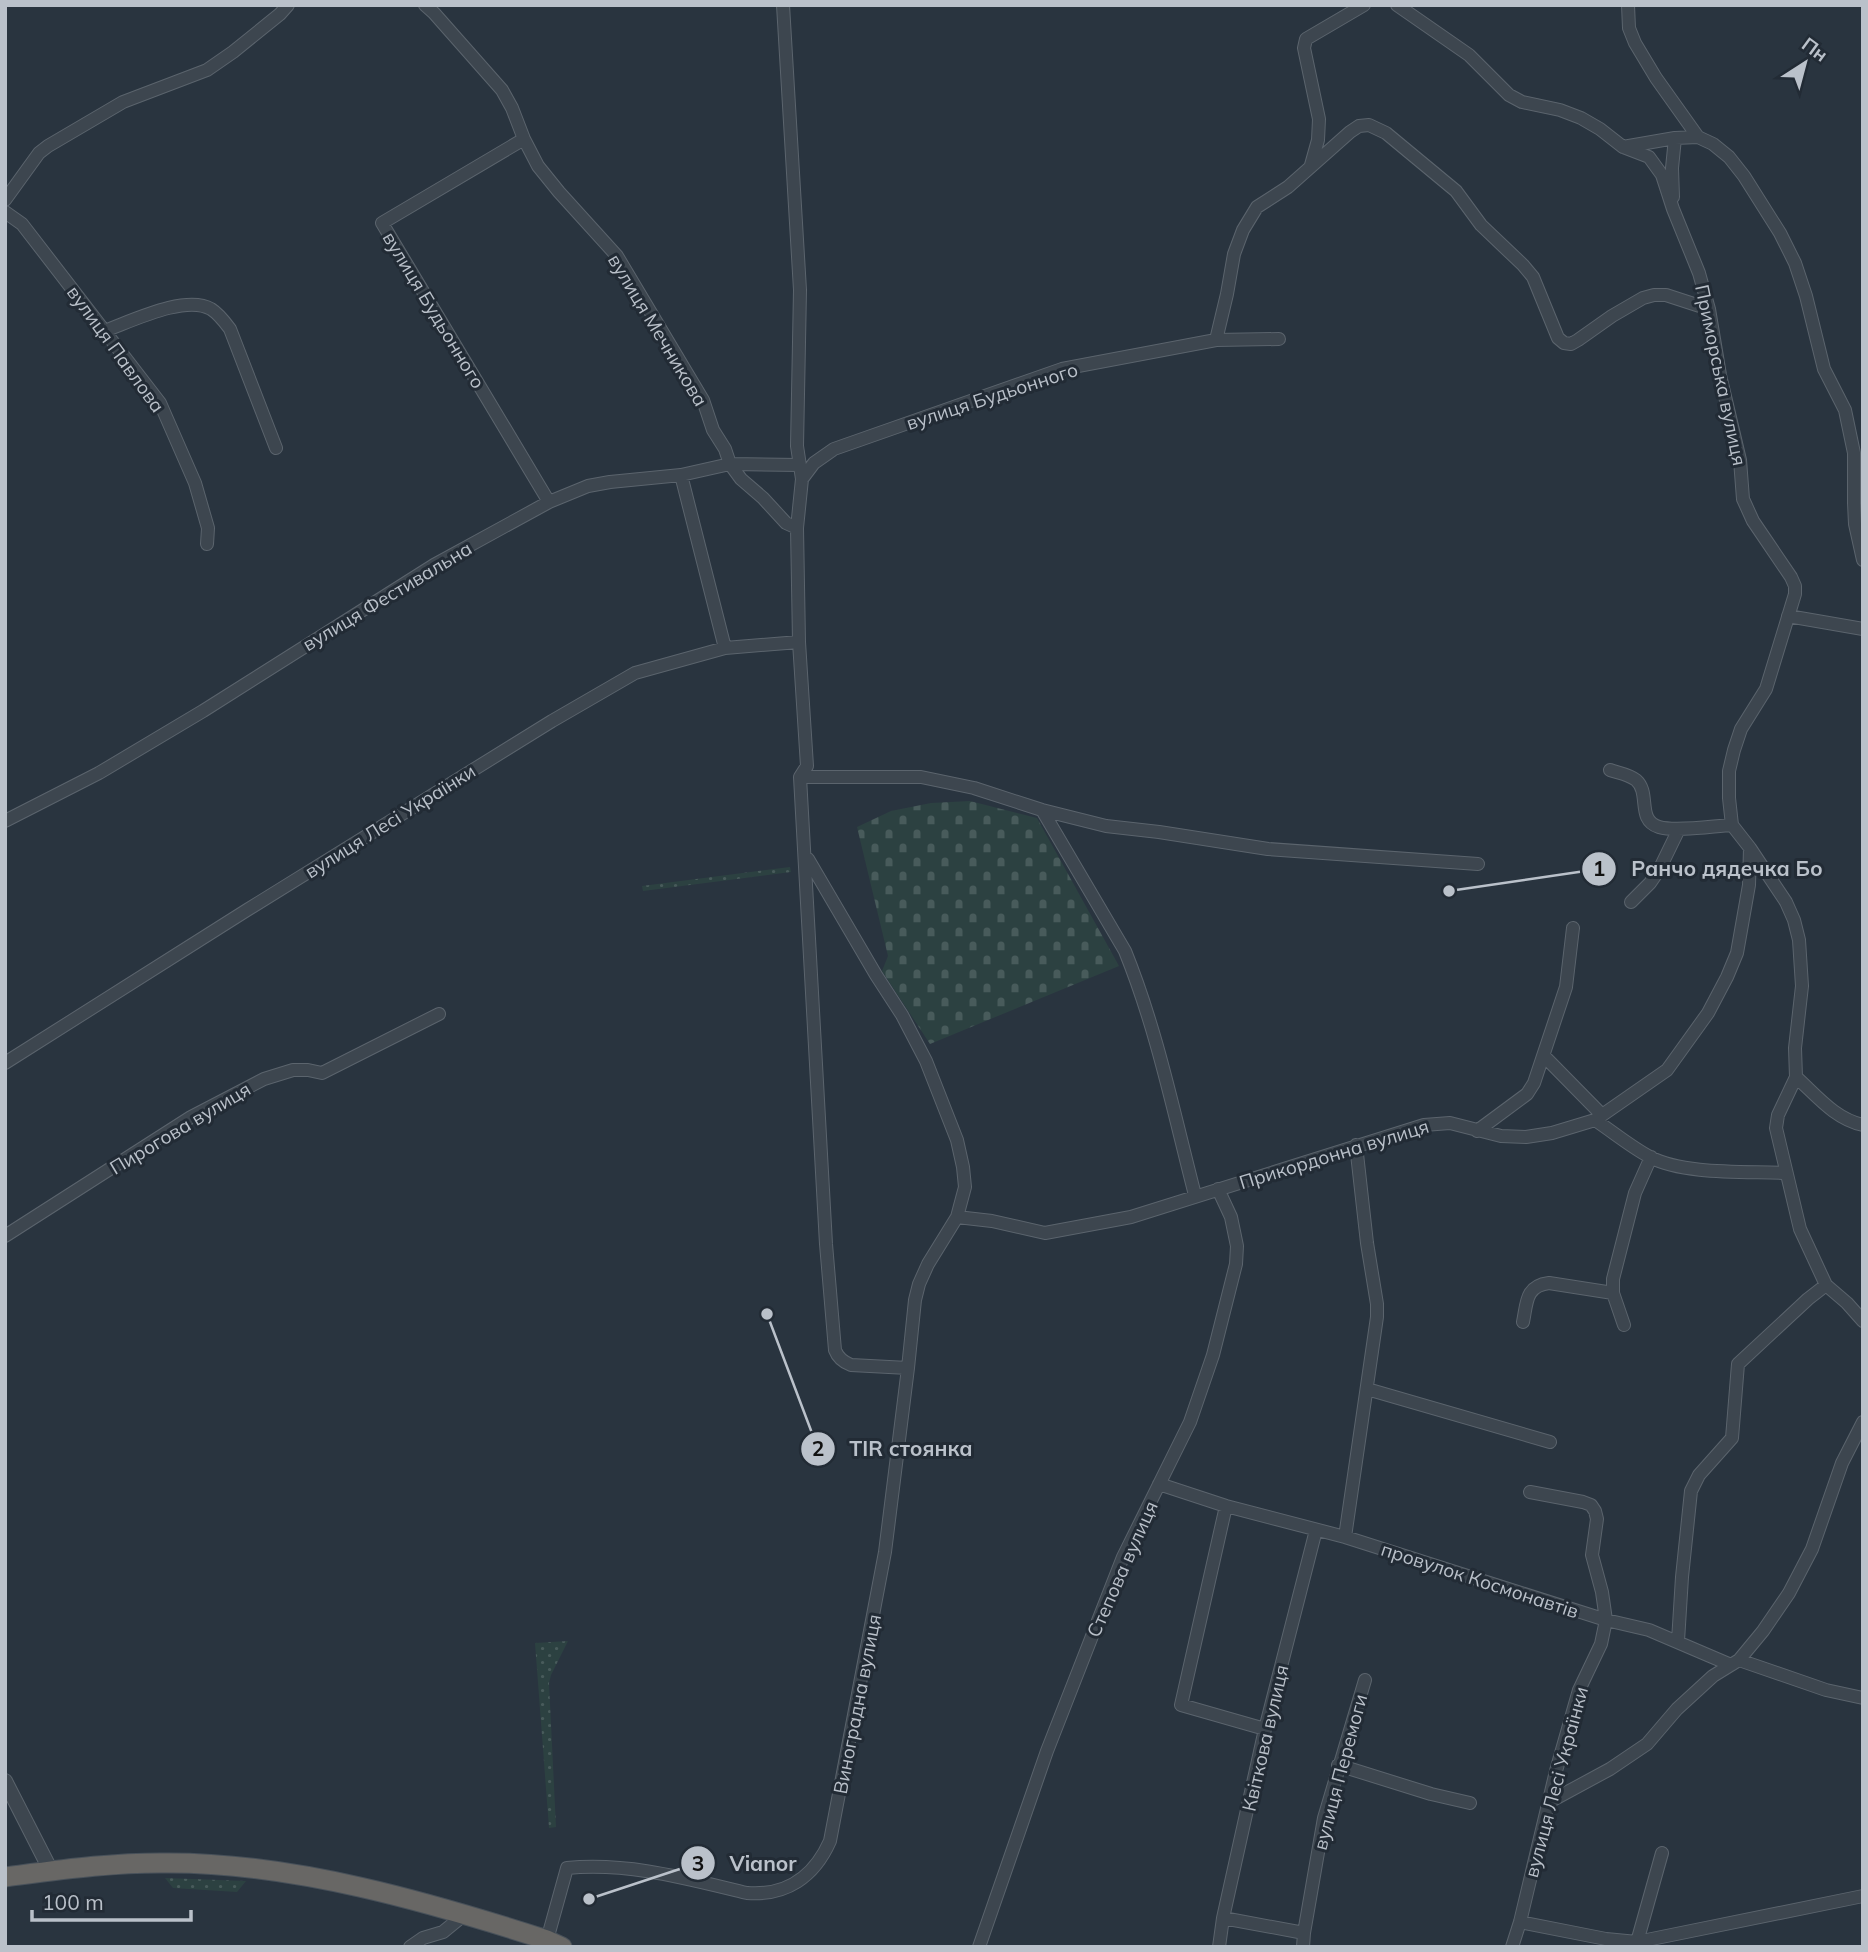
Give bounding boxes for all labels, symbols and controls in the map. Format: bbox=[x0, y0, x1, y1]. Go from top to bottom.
north arrow bbox=[1770, 28, 1840, 98]
text: Пн bbox=[1797, 32, 1833, 67]
street label: вулиця Будьонного bbox=[378, 227, 490, 393]
street label: вулиця Мечникова bbox=[603, 249, 713, 411]
street label: вулиця Павлова bbox=[62, 281, 170, 417]
street label: Приморська вулиця bbox=[1690, 282, 1752, 468]
street label: вулиця Будьонного bbox=[903, 357, 1081, 435]
street label: вулиця Фестивальна bbox=[298, 536, 476, 656]
street label: вулиця Лесі Українки bbox=[300, 759, 480, 883]
callout: Ранчо дядечка Бо bbox=[1582, 848, 1836, 890]
text: 1 bbox=[1593, 855, 1605, 881]
text: Ранчо дядечка Бо bbox=[1631, 855, 1823, 881]
street label: Пирогова вулиця bbox=[105, 1077, 255, 1179]
street label: Прикордонна вулиця bbox=[1236, 1114, 1432, 1194]
callout: TIR стоянка bbox=[800, 1428, 987, 1470]
text: 2 bbox=[812, 1435, 824, 1461]
text: TIR стоянка bbox=[849, 1435, 973, 1461]
street label: Степова вулиця bbox=[1081, 1497, 1163, 1641]
street label: провулок Космонавтів bbox=[1378, 1537, 1582, 1623]
street label: Виноградна вулиця bbox=[828, 1612, 886, 1796]
street label: Квіткова вулиця bbox=[1236, 1662, 1294, 1814]
street label: вулиця Лесі Українки bbox=[1519, 1684, 1593, 1880]
street label: вулиця Перемоги bbox=[1308, 1691, 1372, 1853]
callout: Vianor bbox=[680, 1842, 810, 1884]
text: 3 bbox=[692, 1850, 704, 1876]
text: Vianor bbox=[729, 1850, 797, 1876]
scale bar bbox=[32, 1878, 191, 1922]
text: 100 m bbox=[42, 1889, 104, 1915]

